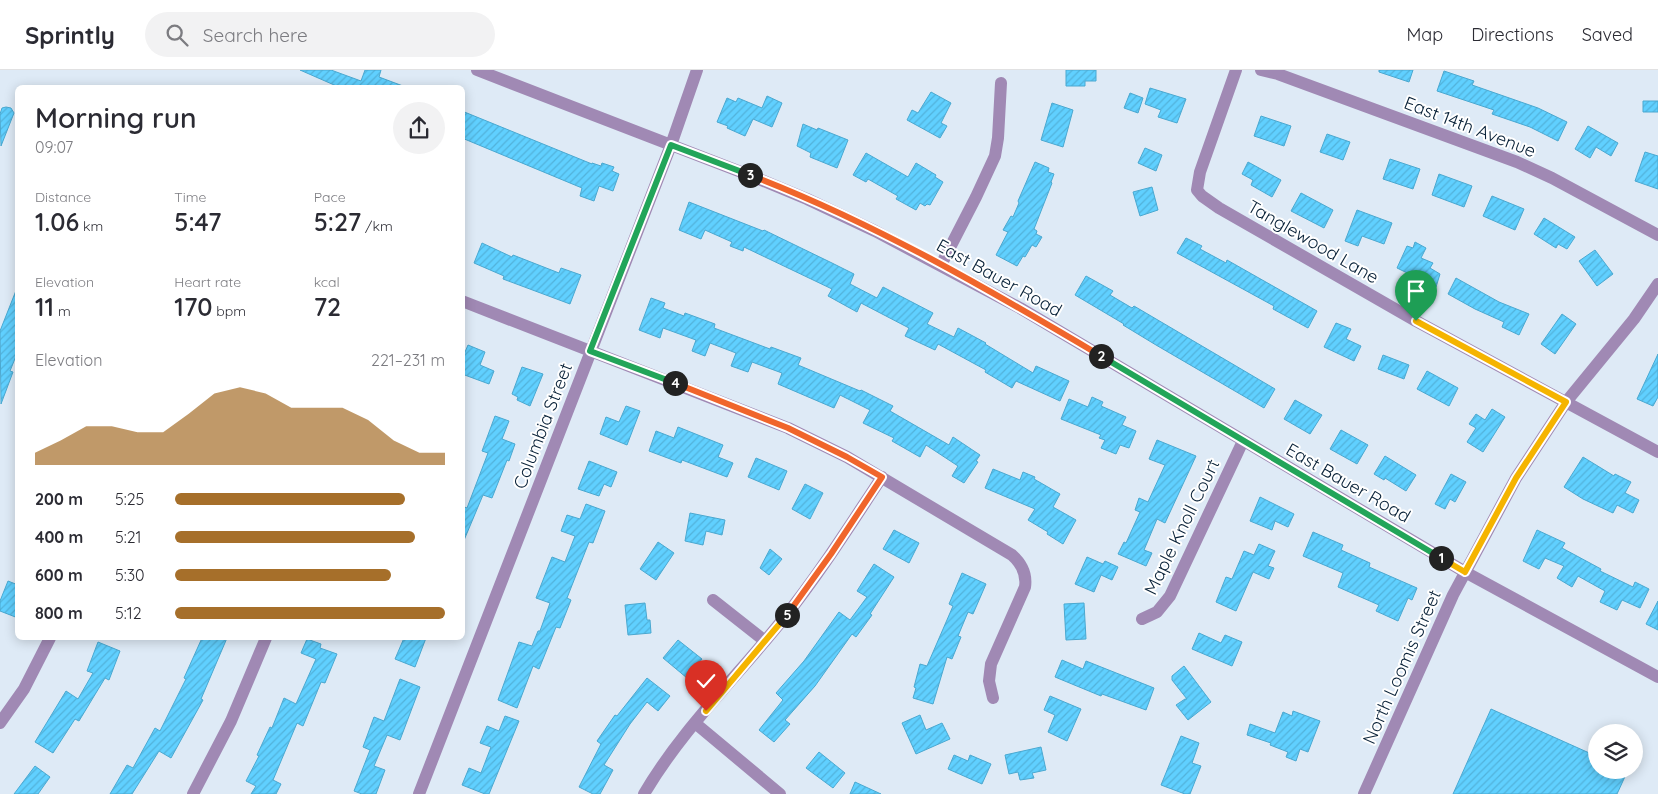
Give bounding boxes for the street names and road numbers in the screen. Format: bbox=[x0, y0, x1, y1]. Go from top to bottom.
street label: East 14th Avenue bbox=[1401, 91, 1539, 162]
street label: Tanglewood Lane bbox=[1243, 195, 1383, 289]
street label: East Bauer Road bbox=[932, 234, 1066, 322]
street label: Columbia Street bbox=[508, 360, 577, 492]
street label: East Bauer Road bbox=[1282, 438, 1415, 528]
street label: Maple Knoll Court bbox=[1139, 455, 1224, 598]
street label: North Loomis Street bbox=[1357, 586, 1446, 747]

